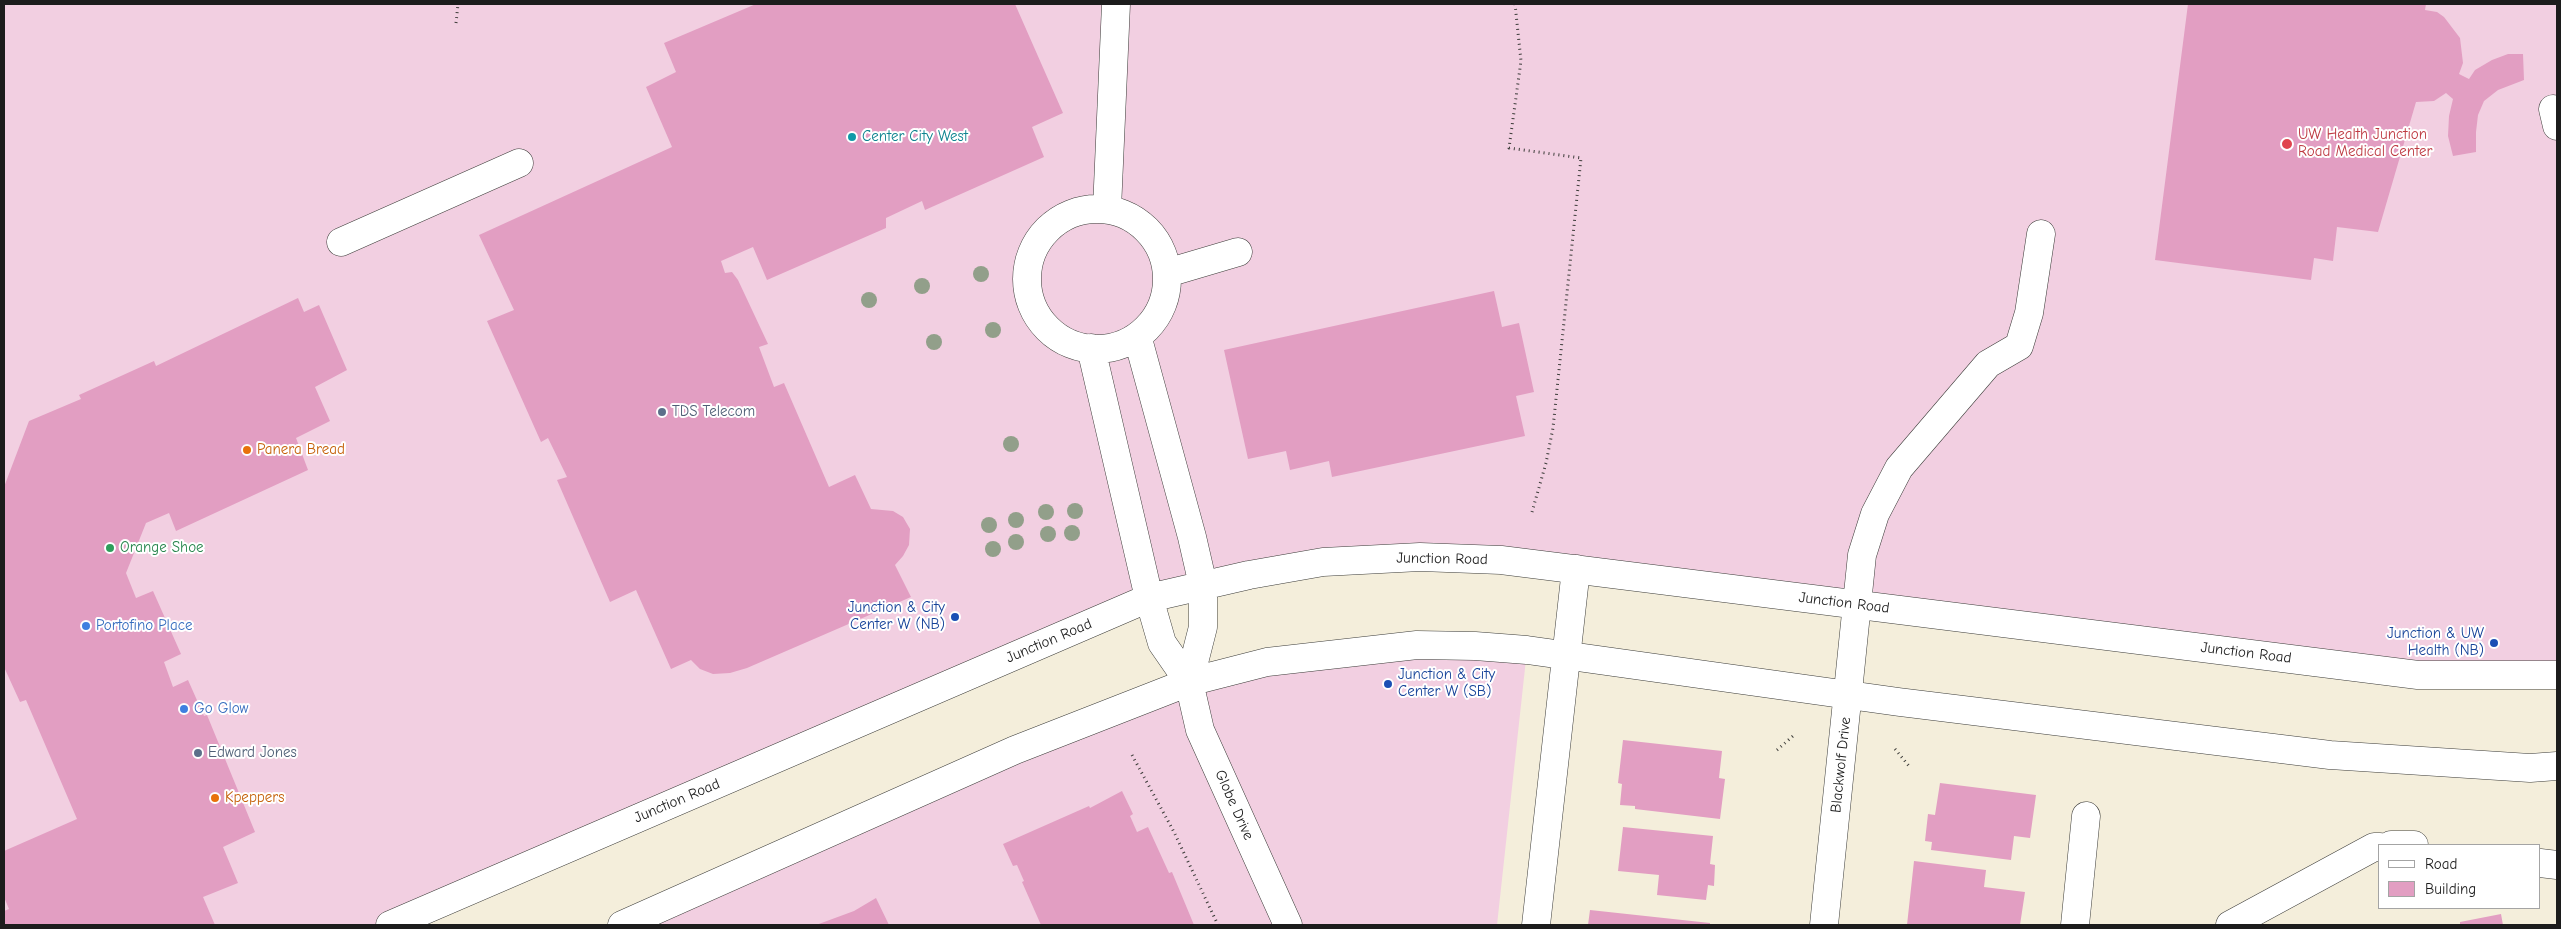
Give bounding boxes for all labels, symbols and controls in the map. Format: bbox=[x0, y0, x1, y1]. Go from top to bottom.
place label: UW Health Junction Road Medical Center bbox=[2298, 126, 2432, 161]
place label: Center City West bbox=[862, 128, 968, 146]
marker: Center City West bbox=[846, 131, 858, 143]
marker: UW Health Junction Road Medical Center bbox=[2280, 137, 2294, 151]
place label: TDS Telecom bbox=[672, 403, 755, 421]
marker: TDS Telecom bbox=[656, 406, 668, 418]
place label: Panera Bread bbox=[257, 441, 345, 459]
marker: Panera Bread bbox=[241, 444, 253, 456]
place label: Orange Shoe bbox=[120, 539, 204, 557]
marker: Orange Shoe bbox=[104, 542, 116, 554]
street label: Junction Road bbox=[1396, 549, 1488, 569]
street label: Junction Road bbox=[1798, 588, 1890, 618]
place label: Junction & City Center W (NB) bbox=[848, 599, 945, 634]
marker: Junction & City Center W (NB) bbox=[949, 611, 961, 623]
street label: Junction Road bbox=[1003, 615, 1095, 667]
place label: Portofino Place bbox=[96, 617, 192, 635]
marker: Portofino Place bbox=[80, 620, 92, 632]
place label: Junction & UW Health (NB) bbox=[2387, 625, 2484, 660]
marker: Junction & UW Health (NB) bbox=[2488, 637, 2500, 649]
street label: Junction Road bbox=[2200, 638, 2292, 668]
place label: Junction & City Center W (SB) bbox=[1398, 666, 1495, 701]
marker: Junction & City Center W (SB) bbox=[1382, 678, 1394, 690]
place label: Go Glow bbox=[194, 700, 248, 718]
marker: Go Glow bbox=[178, 703, 190, 715]
street label: Blackwolf Drive bbox=[1827, 716, 1855, 814]
place label: Edward Jones bbox=[208, 744, 297, 762]
marker: Edward Jones bbox=[192, 747, 204, 759]
street label: Globe Drive bbox=[1211, 767, 1257, 843]
street label: Junction Road bbox=[631, 775, 723, 827]
place label: Kpeppers bbox=[225, 789, 285, 807]
marker: Kpeppers bbox=[209, 792, 221, 804]
legend bbox=[2378, 844, 2541, 909]
text: Road bbox=[2425, 855, 2457, 873]
text: Building bbox=[2425, 880, 2476, 898]

